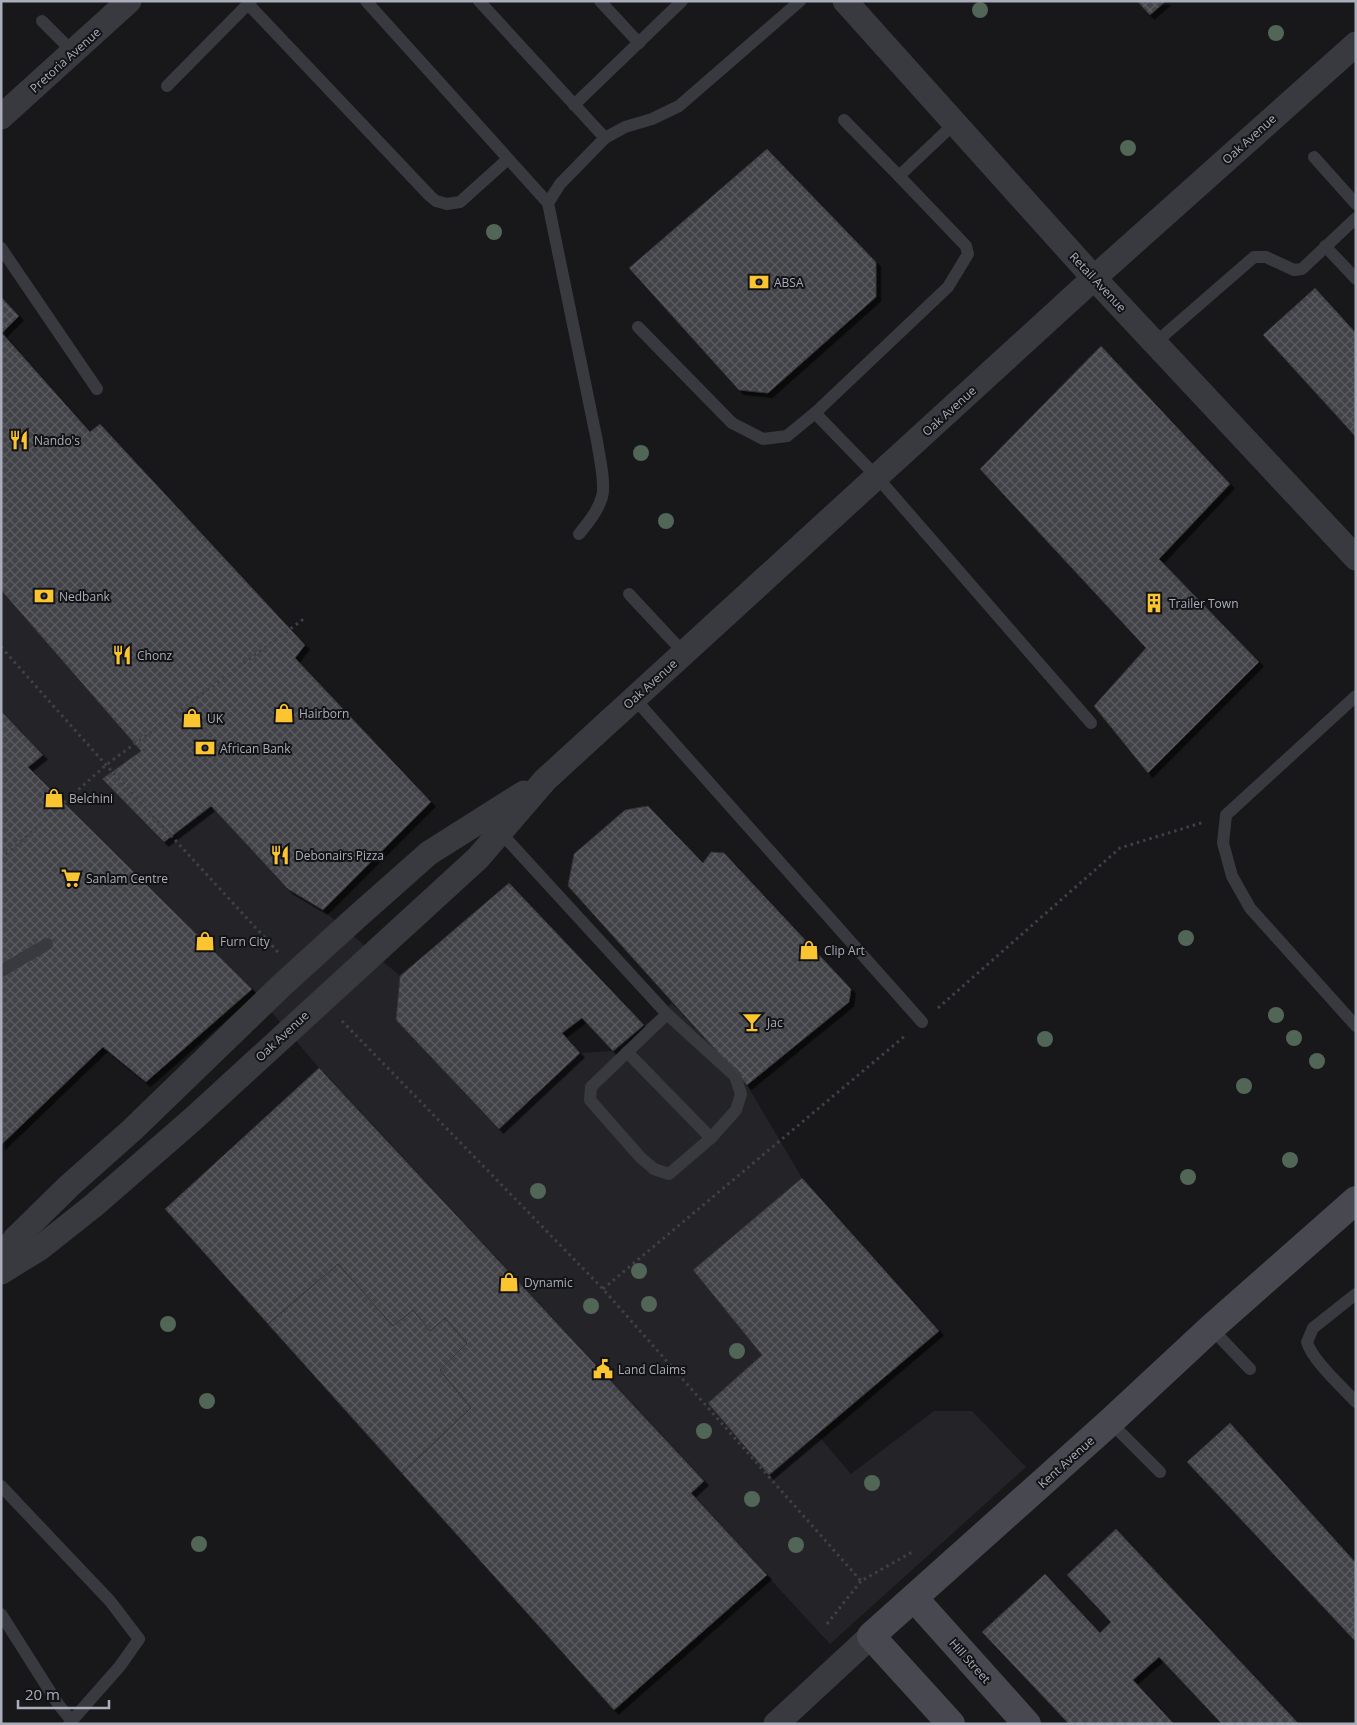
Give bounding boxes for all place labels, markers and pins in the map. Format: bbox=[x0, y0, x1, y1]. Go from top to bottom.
bank icon: ABSA bbox=[748, 271, 770, 293]
place label: ABSA bbox=[774, 274, 804, 291]
restaurant icon: Nando's bbox=[8, 429, 30, 451]
place label: Nando's bbox=[34, 432, 80, 449]
bank icon: Nedbank bbox=[33, 585, 55, 607]
place label: Nedbank bbox=[59, 588, 110, 605]
building icon: Trailer Town bbox=[1143, 592, 1165, 614]
place label: Trailer Town bbox=[1169, 595, 1239, 612]
restaurant icon: Chonz bbox=[111, 644, 133, 666]
place label: Chonz bbox=[137, 647, 172, 664]
shop icon: Hairborn bbox=[273, 702, 295, 724]
place label: Hairborn bbox=[299, 705, 349, 722]
shop icon: UK bbox=[181, 707, 203, 729]
place label: UK bbox=[207, 710, 224, 727]
bank icon: African Bank bbox=[194, 737, 216, 759]
place label: African Bank bbox=[220, 740, 291, 757]
shop icon: Belchini bbox=[43, 787, 65, 809]
place label: Belchini bbox=[69, 790, 113, 807]
restaurant icon: Debonairs Pizza bbox=[269, 844, 291, 866]
place label: Debonairs Pizza bbox=[295, 847, 384, 864]
supermarket icon: Sanlam Centre bbox=[60, 867, 82, 889]
place label: Sanlam Centre bbox=[86, 870, 168, 887]
shop icon: Furn City bbox=[194, 930, 216, 952]
place label: Furn City bbox=[220, 933, 271, 950]
shop icon: Clip Art bbox=[798, 939, 820, 961]
place label: Clip Art bbox=[824, 942, 865, 959]
bar icon: Jac bbox=[741, 1011, 763, 1033]
place label: Jac bbox=[766, 1014, 783, 1031]
shop icon: Dynamic bbox=[498, 1271, 520, 1293]
place label: Dynamic bbox=[524, 1274, 573, 1291]
public building icon: Land Claims bbox=[592, 1358, 614, 1380]
place label: Land Claims bbox=[618, 1361, 686, 1378]

